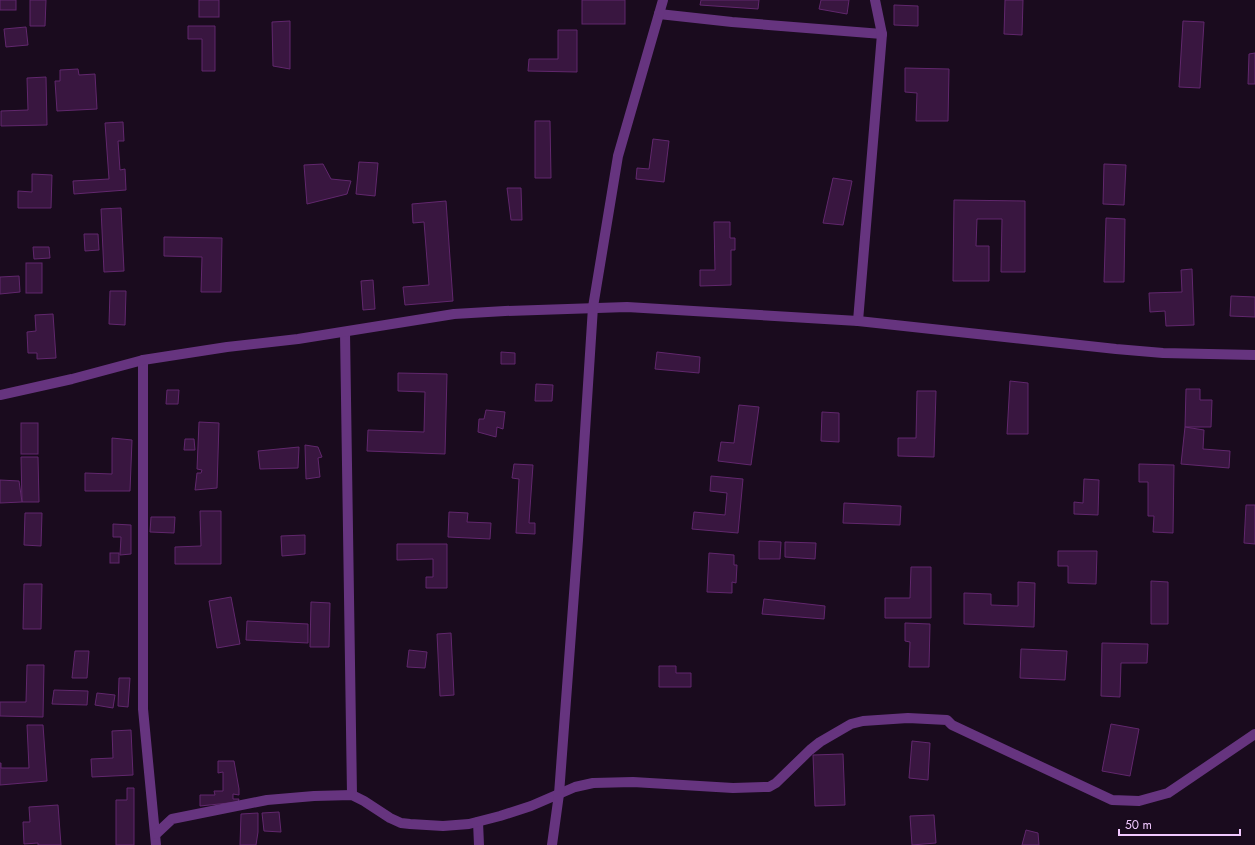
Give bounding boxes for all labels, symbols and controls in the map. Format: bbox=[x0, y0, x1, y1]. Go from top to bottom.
scale bar bbox=[1119, 811, 1240, 837]
text: 50 m bbox=[1125, 816, 1152, 834]

